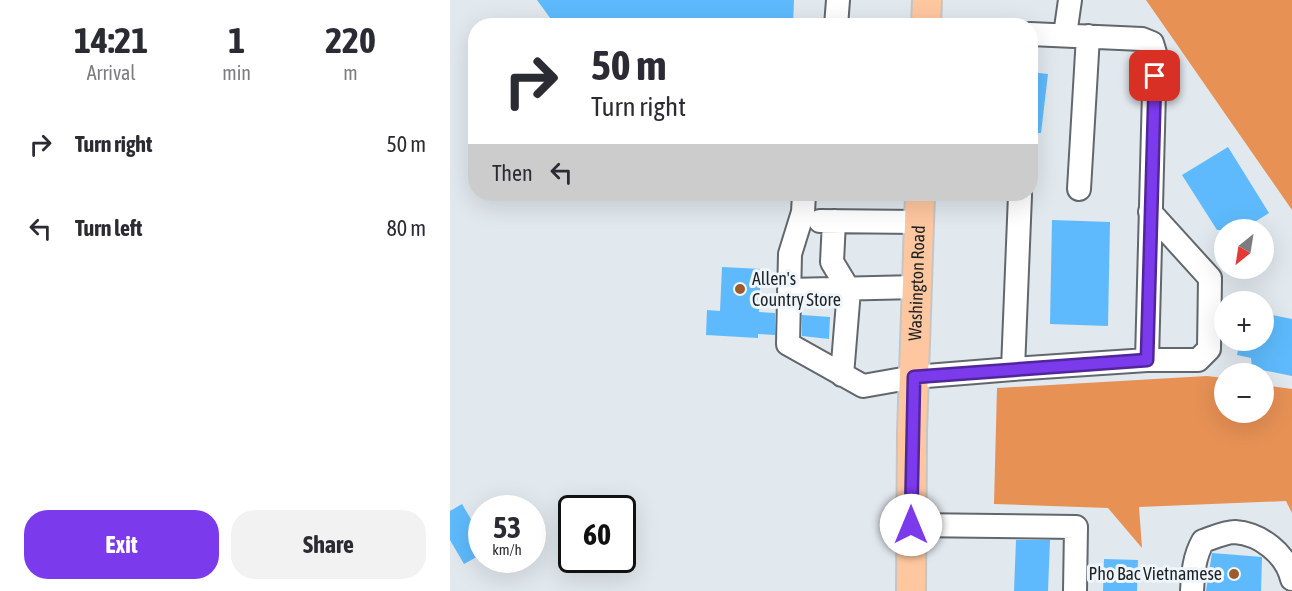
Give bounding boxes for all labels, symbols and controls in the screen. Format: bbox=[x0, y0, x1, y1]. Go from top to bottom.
text: 14:21 bbox=[74, 19, 148, 61]
text: 1 bbox=[228, 19, 245, 61]
text: 220 bbox=[325, 19, 376, 61]
text: 50 m bbox=[591, 41, 666, 89]
icon: right bbox=[492, 42, 570, 120]
pin bbox=[1129, 50, 1180, 101]
icon: arrive bbox=[1138, 59, 1171, 92]
text: Arrival bbox=[87, 61, 136, 84]
text: min bbox=[222, 61, 251, 84]
text: m bbox=[343, 61, 358, 84]
text: Turn right bbox=[591, 91, 686, 122]
icon: right bbox=[24, 128, 57, 161]
text: Turn right bbox=[75, 131, 152, 157]
text: 50 m bbox=[386, 131, 426, 157]
icon: left bbox=[545, 156, 578, 189]
text: Then bbox=[492, 160, 533, 186]
icon: left bbox=[24, 212, 57, 245]
text: Turn left bbox=[75, 215, 142, 241]
text: 80 m bbox=[386, 215, 426, 241]
north arrow bbox=[1214, 219, 1274, 279]
map controls bbox=[1214, 219, 1274, 423]
street label: Washington Road bbox=[904, 225, 929, 341]
place label: Allen's Country Store bbox=[752, 268, 841, 310]
marker: Allen's Country Store bbox=[733, 282, 747, 296]
button: + bbox=[1214, 291, 1274, 351]
button: − bbox=[1214, 363, 1274, 423]
position arrow bbox=[879, 493, 943, 557]
speed limit sign: 60 bbox=[558, 495, 636, 573]
button: Exit bbox=[24, 510, 219, 579]
button: Share bbox=[231, 510, 426, 579]
text: 53 bbox=[493, 510, 521, 544]
text: km/h bbox=[492, 541, 522, 558]
place label: Pho Bac Vietnamese bbox=[1088, 563, 1222, 584]
marker: Pho Bac Vietnamese bbox=[1227, 567, 1241, 581]

